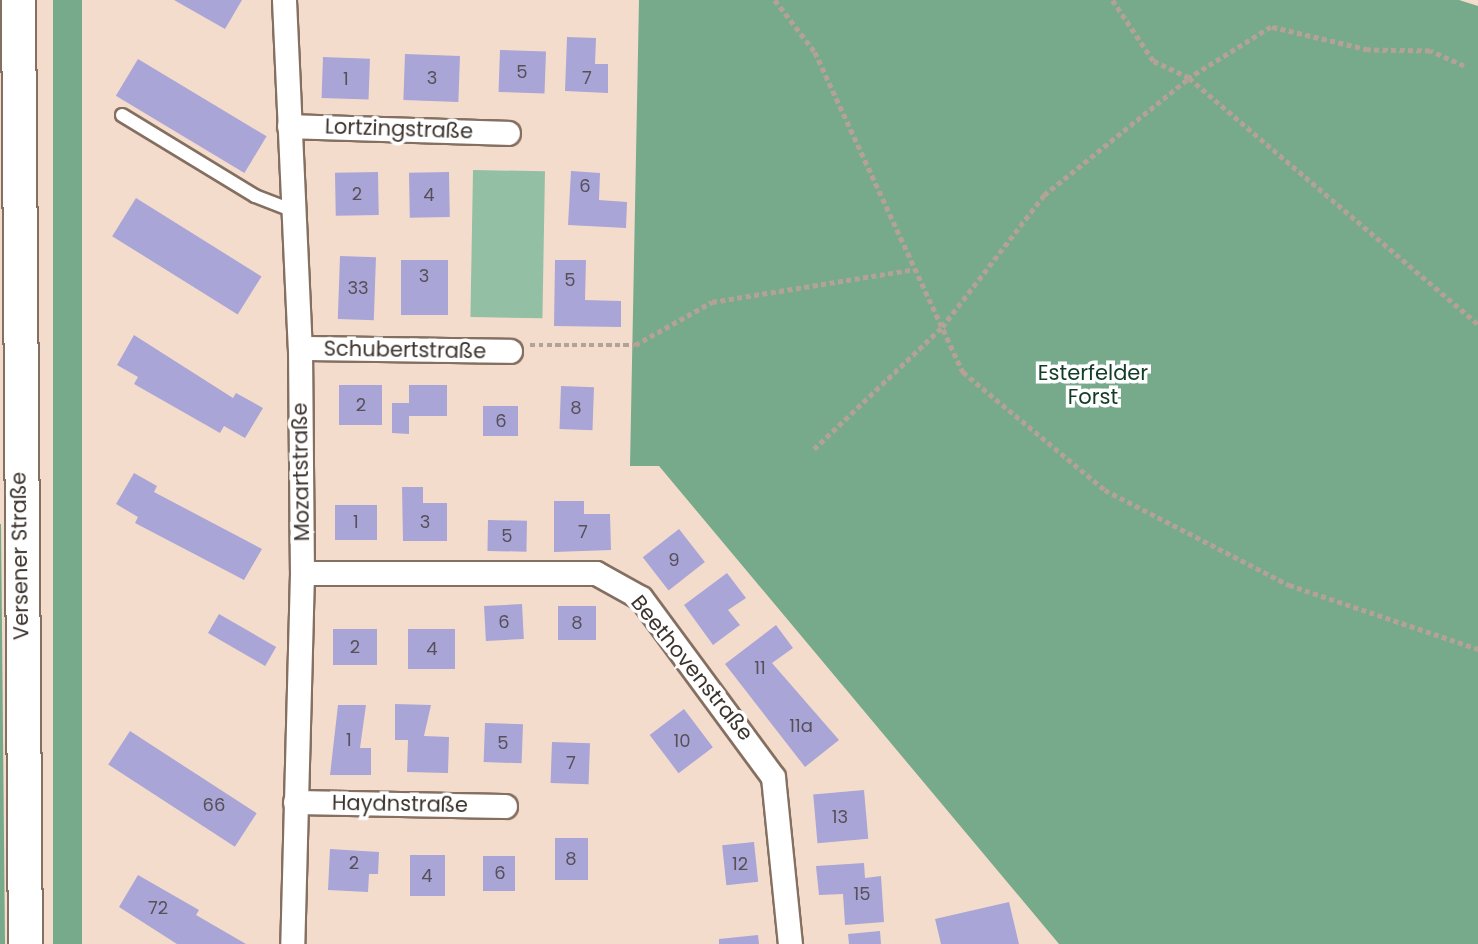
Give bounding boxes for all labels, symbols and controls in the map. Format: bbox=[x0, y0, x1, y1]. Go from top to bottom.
house number: 5 bbox=[516, 61, 528, 83]
house number: 3 bbox=[427, 67, 437, 89]
house number: 7 bbox=[582, 67, 592, 89]
house number: 1 bbox=[343, 68, 349, 90]
street label: Lortzingstraße bbox=[324, 114, 474, 144]
house number: 6 bbox=[579, 175, 591, 197]
house number: 2 bbox=[352, 183, 362, 205]
house number: 4 bbox=[423, 184, 435, 206]
house number: 3 bbox=[419, 265, 429, 287]
house number: 5 bbox=[564, 269, 576, 291]
house number: 33 bbox=[347, 277, 369, 299]
street label: Schubertstraße bbox=[323, 336, 487, 364]
park label: Esterfelder Forst bbox=[1038, 360, 1148, 410]
house number: 2 bbox=[356, 394, 366, 416]
house number: 8 bbox=[570, 397, 582, 419]
street label: Mozartstraße bbox=[287, 402, 315, 542]
house number: 6 bbox=[495, 410, 507, 432]
street label: Versener Straße bbox=[6, 472, 34, 640]
house number: 1 bbox=[353, 511, 359, 533]
house number: 3 bbox=[420, 511, 430, 533]
house number: 7 bbox=[578, 521, 588, 543]
house number: 5 bbox=[501, 525, 513, 547]
house number: 9 bbox=[668, 549, 680, 571]
street label: Beethovenstraße bbox=[626, 590, 758, 746]
house number: 6 bbox=[498, 611, 510, 633]
house number: 8 bbox=[571, 612, 583, 634]
house number: 2 bbox=[350, 636, 360, 658]
house number: 4 bbox=[426, 638, 438, 660]
house number: 11 bbox=[754, 657, 766, 679]
house number: 11a bbox=[789, 715, 813, 737]
house number: 1 bbox=[346, 729, 352, 751]
house number: 10 bbox=[673, 730, 691, 752]
house number: 5 bbox=[497, 732, 509, 754]
house number: 7 bbox=[566, 752, 576, 774]
street label: Haydnstraße bbox=[332, 790, 468, 818]
house number: 66 bbox=[203, 794, 225, 816]
house number: 13 bbox=[832, 806, 848, 828]
house number: 8 bbox=[565, 848, 577, 870]
house number: 2 bbox=[349, 852, 359, 874]
house number: 12 bbox=[732, 853, 748, 875]
house number: 6 bbox=[494, 862, 506, 884]
house number: 4 bbox=[421, 865, 433, 887]
house number: 15 bbox=[853, 883, 871, 905]
house number: 72 bbox=[148, 897, 168, 919]

